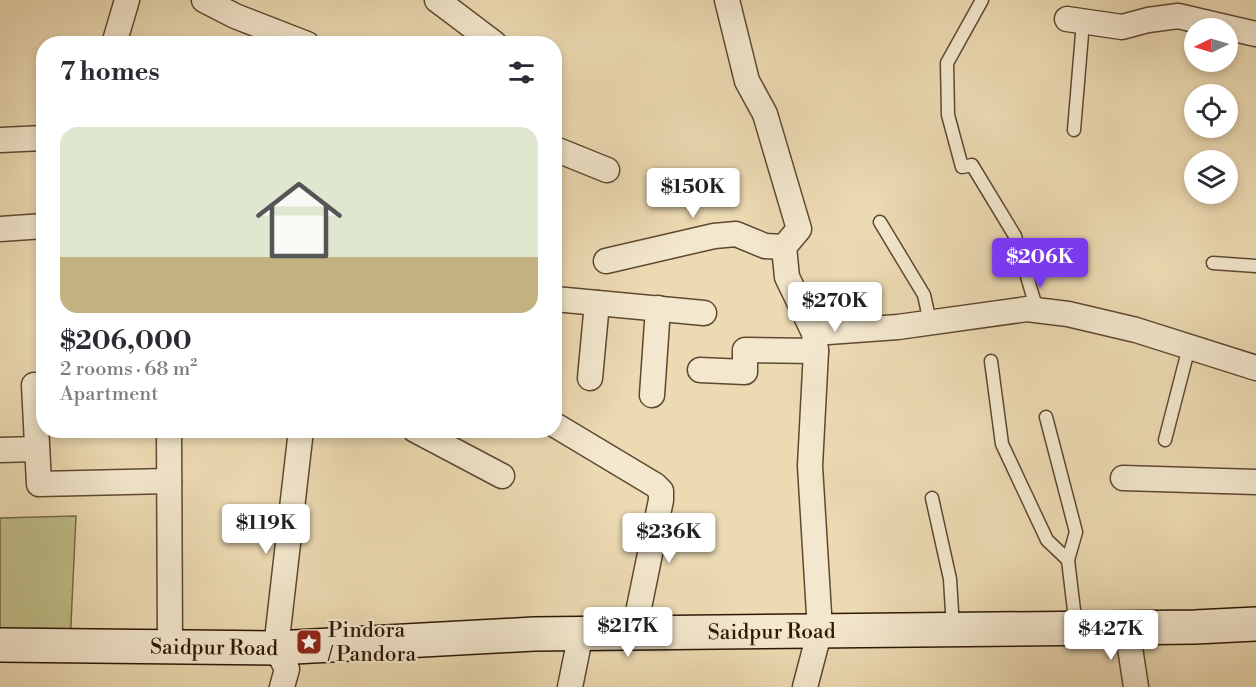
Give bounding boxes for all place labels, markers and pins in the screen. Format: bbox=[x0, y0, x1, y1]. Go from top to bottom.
pin: $150K bbox=[651, 168, 735, 219]
pin: $206K bbox=[998, 238, 1082, 289]
pin: $270K bbox=[793, 282, 877, 333]
pin: $119K bbox=[224, 504, 308, 555]
pin: $236K bbox=[627, 513, 711, 564]
pin: $217K bbox=[586, 607, 670, 658]
pin: $427K bbox=[1069, 610, 1153, 661]
place label: Pindora / Pandora bbox=[327, 618, 416, 668]
place icon: Pindora / Pandora bbox=[294, 627, 324, 657]

